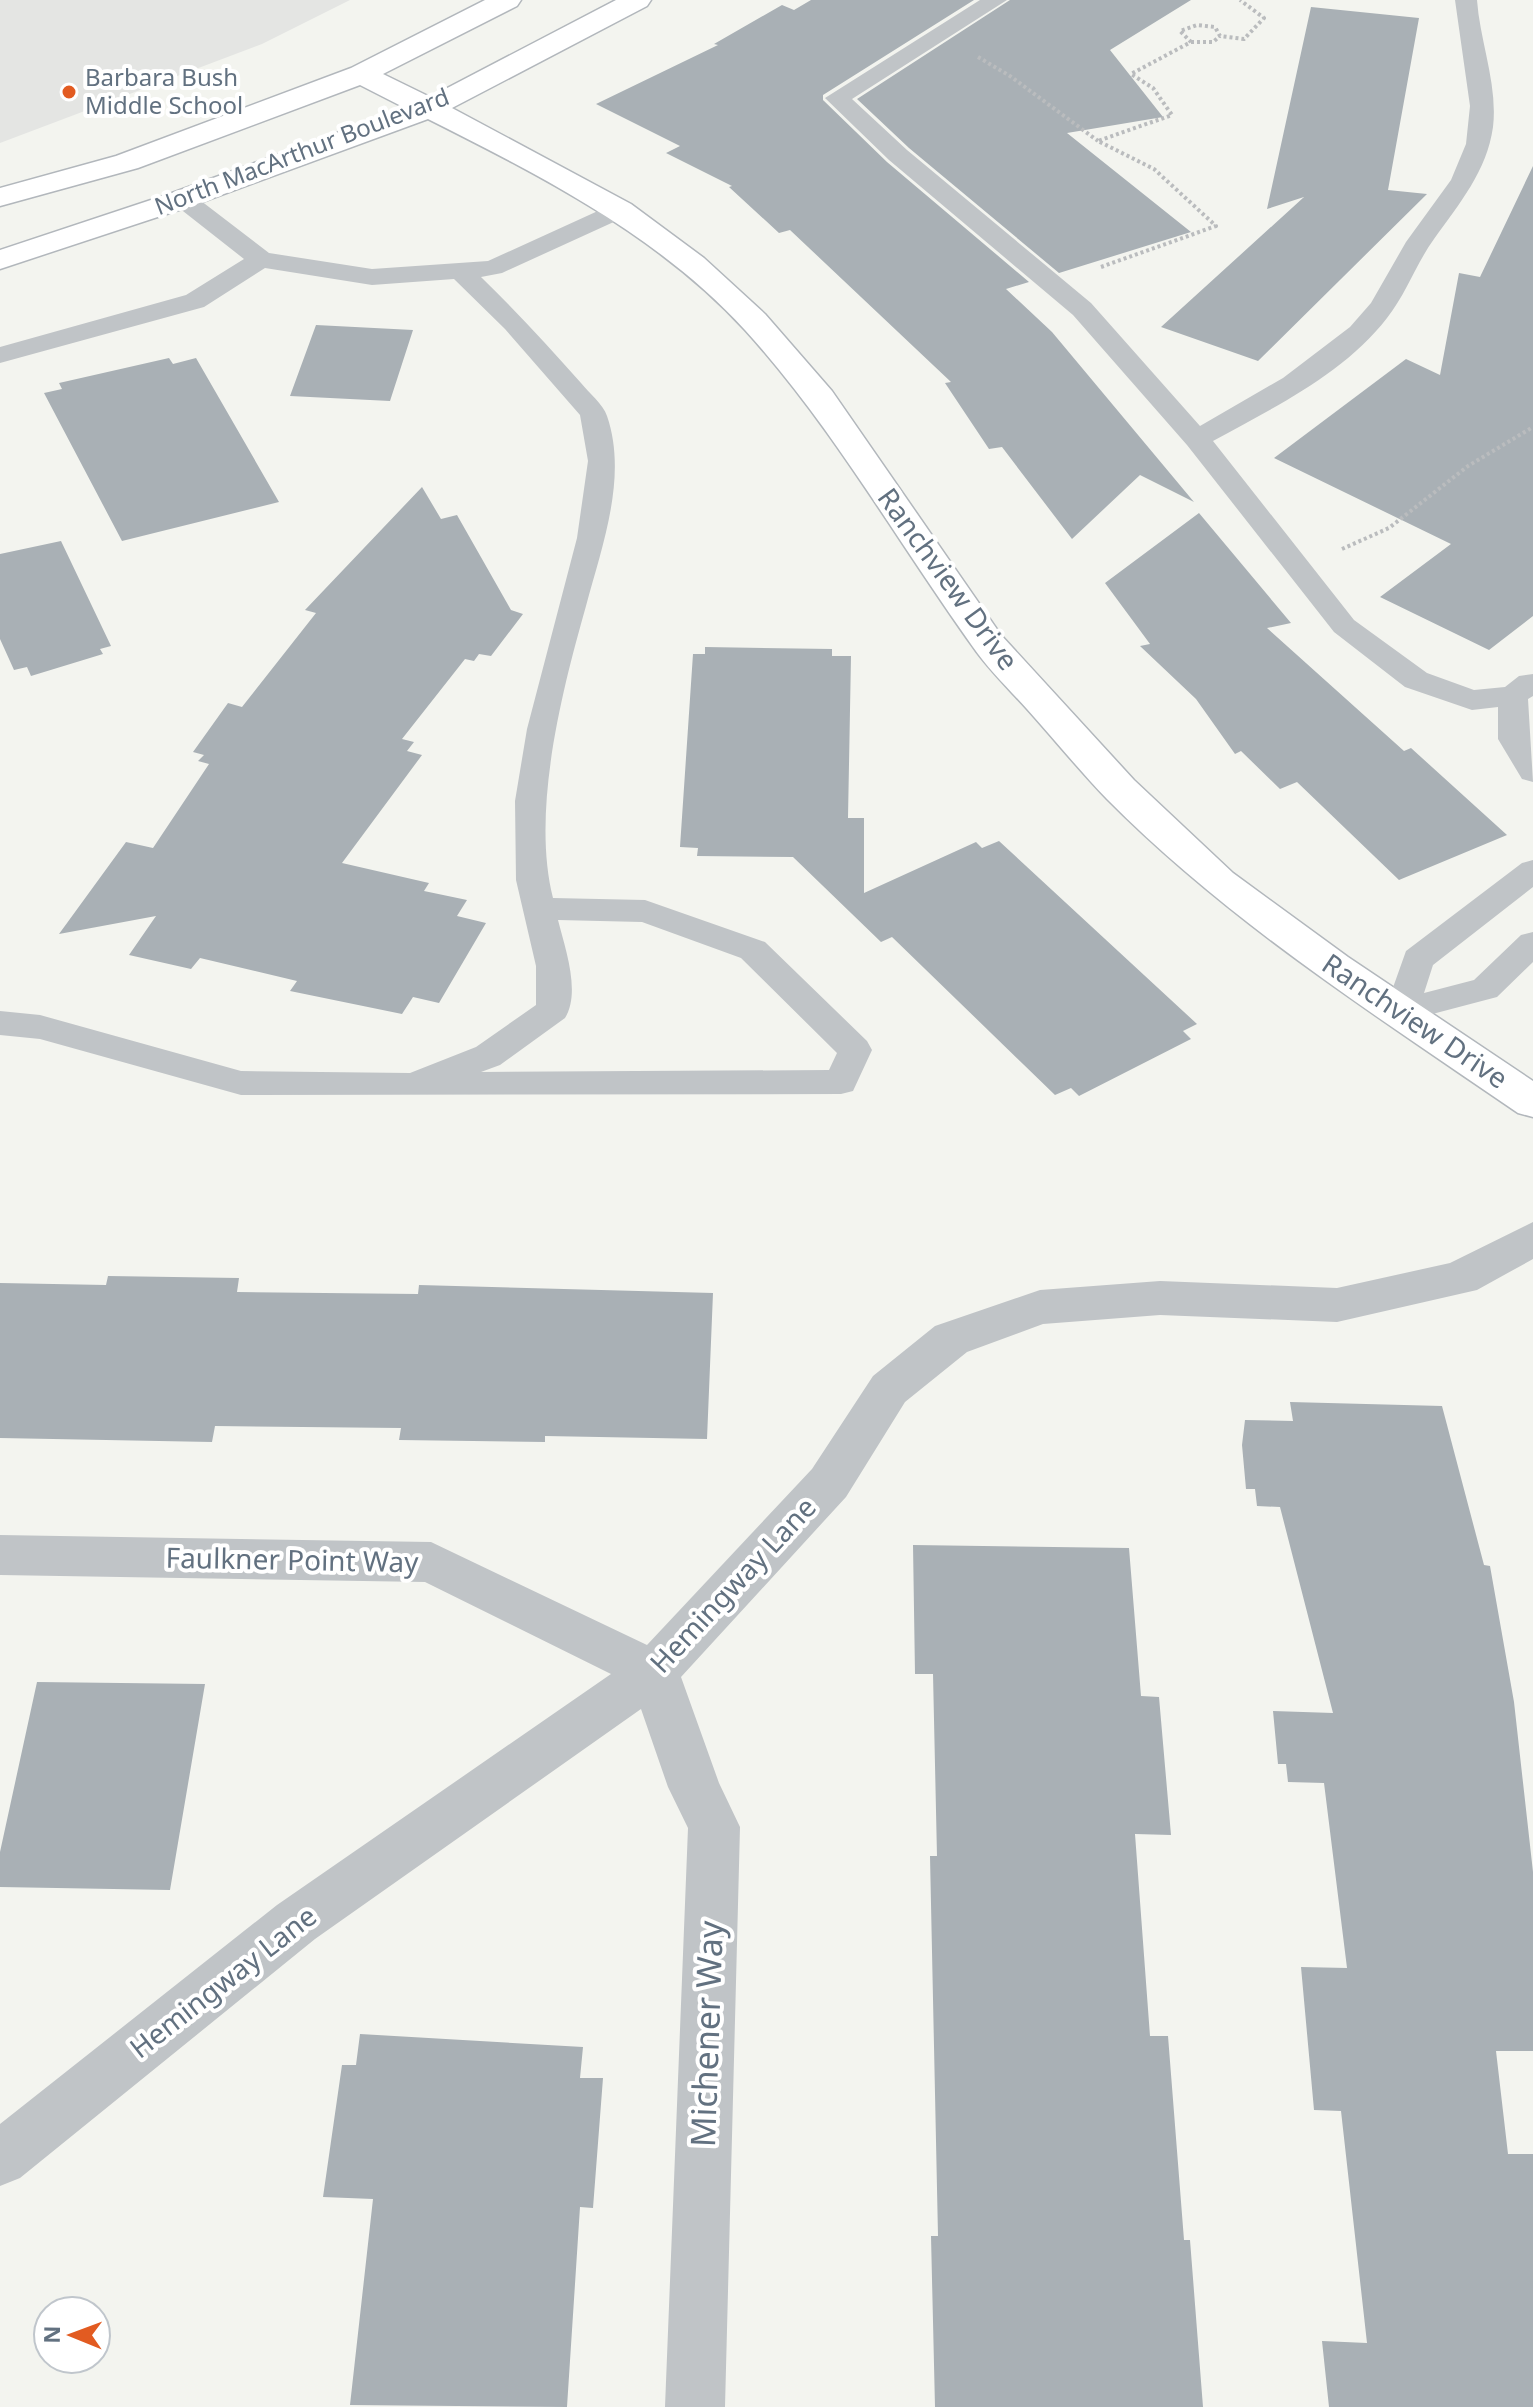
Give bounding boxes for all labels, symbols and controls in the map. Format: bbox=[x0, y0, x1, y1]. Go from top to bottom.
place label: Barbara Bush Middle School bbox=[85, 60, 243, 121]
street label: North MacArthur Boulevard bbox=[149, 79, 453, 222]
marker: Barbara Bush Middle School bbox=[60, 83, 78, 101]
street label: Ranchview Drive bbox=[870, 480, 1028, 677]
street label: Ranchview Drive bbox=[1315, 944, 1516, 1096]
street label: Hemingway Lane bbox=[641, 1488, 824, 1680]
street label: Faulkner Point Way bbox=[165, 1538, 420, 1580]
street label: Hemingway Lane bbox=[121, 1896, 324, 2066]
street label: Michener Way bbox=[679, 1919, 733, 2148]
north arrow bbox=[32, 2295, 112, 2375]
text: N bbox=[36, 2325, 66, 2344]

